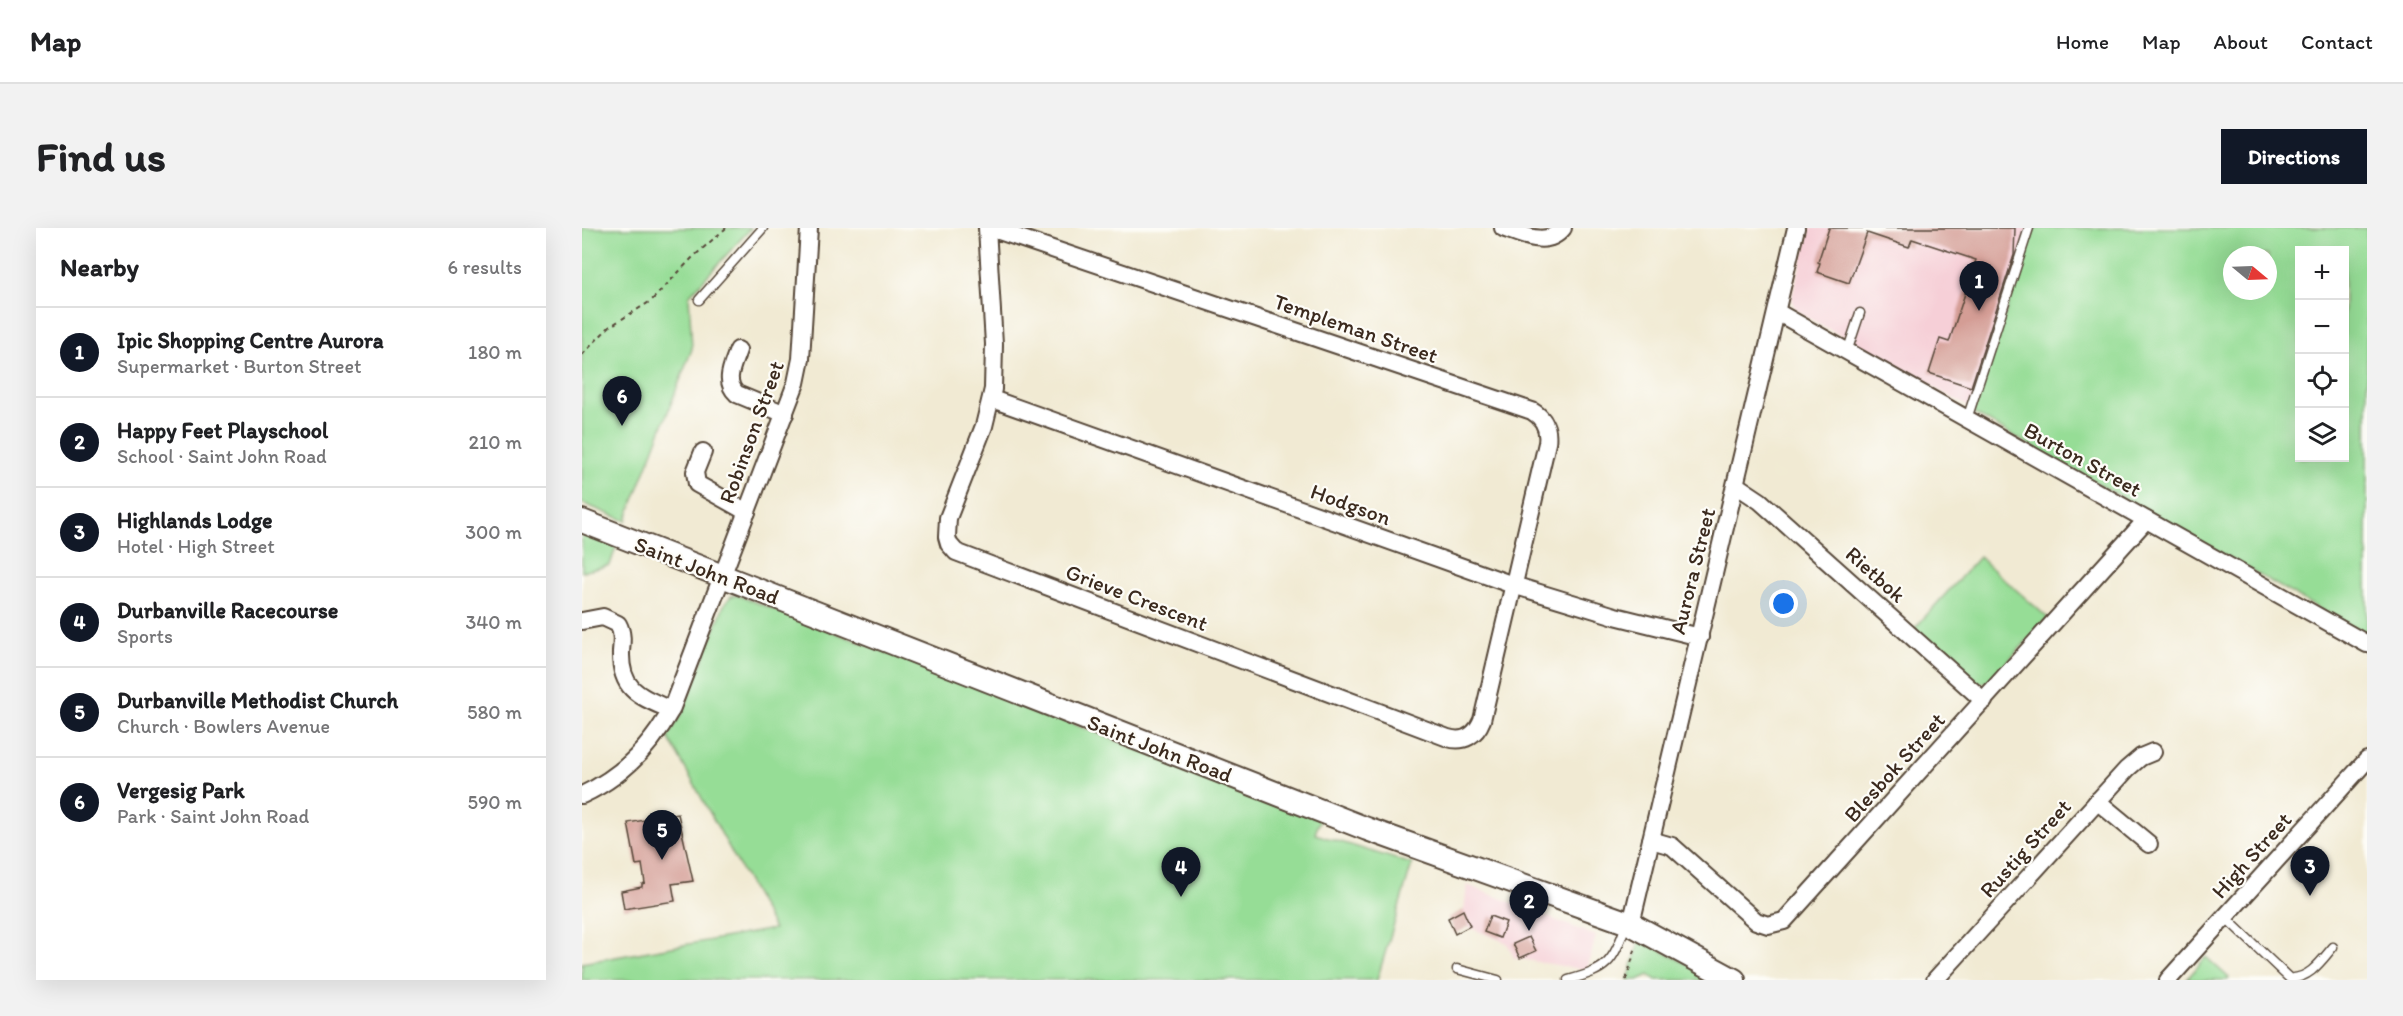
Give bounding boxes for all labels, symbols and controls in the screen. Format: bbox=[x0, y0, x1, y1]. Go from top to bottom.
text: Map bbox=[30, 24, 81, 58]
text: Home bbox=[2056, 29, 2109, 54]
text: Map bbox=[2142, 29, 2181, 54]
text: About bbox=[2214, 29, 2268, 54]
text: Contact bbox=[2301, 29, 2373, 54]
button: Directions bbox=[2221, 129, 2367, 184]
text: Find us bbox=[36, 131, 166, 182]
north arrow bbox=[2223, 246, 2277, 300]
map controls bbox=[2295, 246, 2349, 462]
button: + bbox=[2295, 246, 2349, 300]
text: Nearby bbox=[60, 251, 139, 283]
text: 6 results bbox=[448, 255, 522, 279]
pin: 1 bbox=[1960, 262, 1998, 311]
street label: Templeman Street bbox=[1270, 288, 1441, 369]
button: − bbox=[2295, 300, 2349, 354]
text: Ipic Shopping Centre Aurora bbox=[117, 327, 384, 354]
text: 1 bbox=[75, 340, 84, 364]
text: 180 m bbox=[468, 340, 522, 364]
text: Supermarket · Burton Street bbox=[117, 354, 362, 378]
button: locate bbox=[2295, 354, 2349, 408]
street label: Robinson Street bbox=[713, 357, 790, 507]
pin: 6 bbox=[602, 376, 642, 426]
button: layers bbox=[2295, 408, 2349, 462]
street label: Burton Street bbox=[2019, 416, 2146, 503]
text: Happy Feet Playschool bbox=[117, 417, 328, 444]
text: 2 bbox=[74, 430, 85, 454]
text: 210 m bbox=[469, 430, 522, 454]
text: School · Saint John Road bbox=[117, 444, 327, 468]
street label: Hodgson bbox=[1307, 478, 1395, 532]
street label: Aurora Street bbox=[1664, 505, 1721, 637]
text: Highlands Lodge bbox=[117, 507, 273, 534]
text: 3 bbox=[74, 520, 85, 544]
text: 300 m bbox=[465, 520, 522, 544]
street label: Saint John Road bbox=[631, 530, 783, 611]
text: Hotel · High Street bbox=[117, 534, 275, 558]
street label: Rietbok bbox=[1840, 540, 1912, 609]
street label: Grieve Crescent bbox=[1062, 558, 1212, 637]
your location bbox=[1769, 589, 1798, 618]
text: Durbanville Racecourse bbox=[117, 597, 338, 624]
text: 4 bbox=[73, 610, 86, 634]
text: 340 m bbox=[465, 610, 522, 634]
text: Sports bbox=[117, 624, 173, 648]
text: Durbanville Methodist Church bbox=[117, 687, 398, 714]
text: 5 bbox=[74, 700, 85, 724]
text: 580 m bbox=[467, 700, 522, 724]
street label: Blesbok Street bbox=[1838, 707, 1951, 828]
street label: Saint John Road bbox=[1084, 708, 1236, 789]
text: Church · Bowlers Avenue bbox=[117, 714, 330, 738]
text: Vergesig Park bbox=[117, 777, 245, 804]
text: 6 bbox=[74, 790, 85, 814]
text: 590 m bbox=[467, 790, 522, 814]
street label: Rustig Street bbox=[1974, 793, 2077, 903]
text: Park · Saint John Road bbox=[117, 804, 309, 828]
street label: High Street bbox=[2206, 807, 2297, 904]
pin: 5 bbox=[642, 810, 682, 860]
pin: 3 bbox=[2290, 846, 2330, 896]
pin: 4 bbox=[1162, 848, 1200, 897]
pin: 2 bbox=[1510, 882, 1548, 931]

